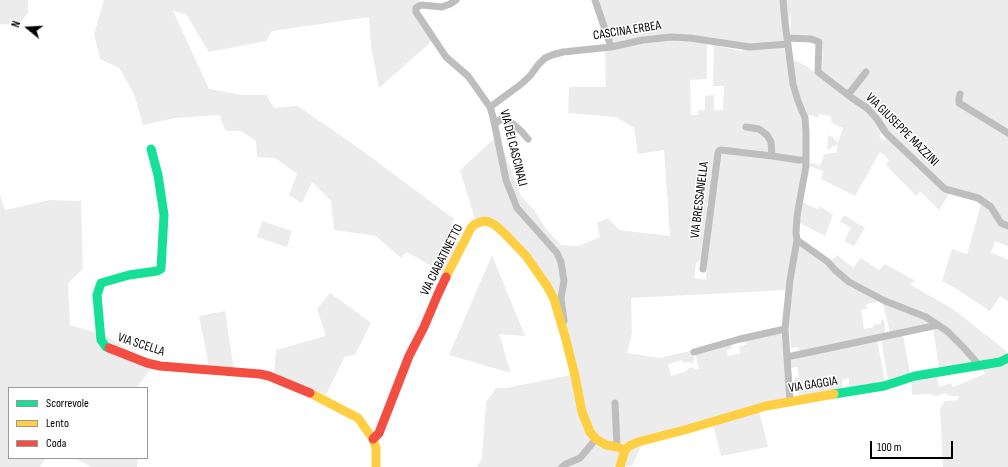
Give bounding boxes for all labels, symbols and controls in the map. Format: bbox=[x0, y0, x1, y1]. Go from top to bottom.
north arrow bbox=[8, 8, 48, 48]
street label: CASCINA ERBEA bbox=[592, 18, 662, 44]
text: N bbox=[9, 19, 23, 29]
street label: VIA GIUSEPPE MAZZINI bbox=[862, 90, 942, 170]
street label: VIA DEI CASCINALI bbox=[496, 108, 530, 188]
street label: VIA BRESSANELLA bbox=[688, 161, 712, 239]
street label: VIA CIABATINETTO bbox=[417, 222, 467, 298]
street label: VIA SCELLA bbox=[115, 330, 167, 360]
street label: VIA GAGGIA bbox=[787, 373, 839, 397]
legend bbox=[8, 387, 148, 459]
text: Scorrevole bbox=[46, 396, 89, 411]
text: Lento bbox=[46, 416, 69, 431]
scale bar bbox=[872, 433, 955, 459]
text: Coda bbox=[46, 436, 66, 451]
text: 100 m bbox=[877, 440, 902, 455]

